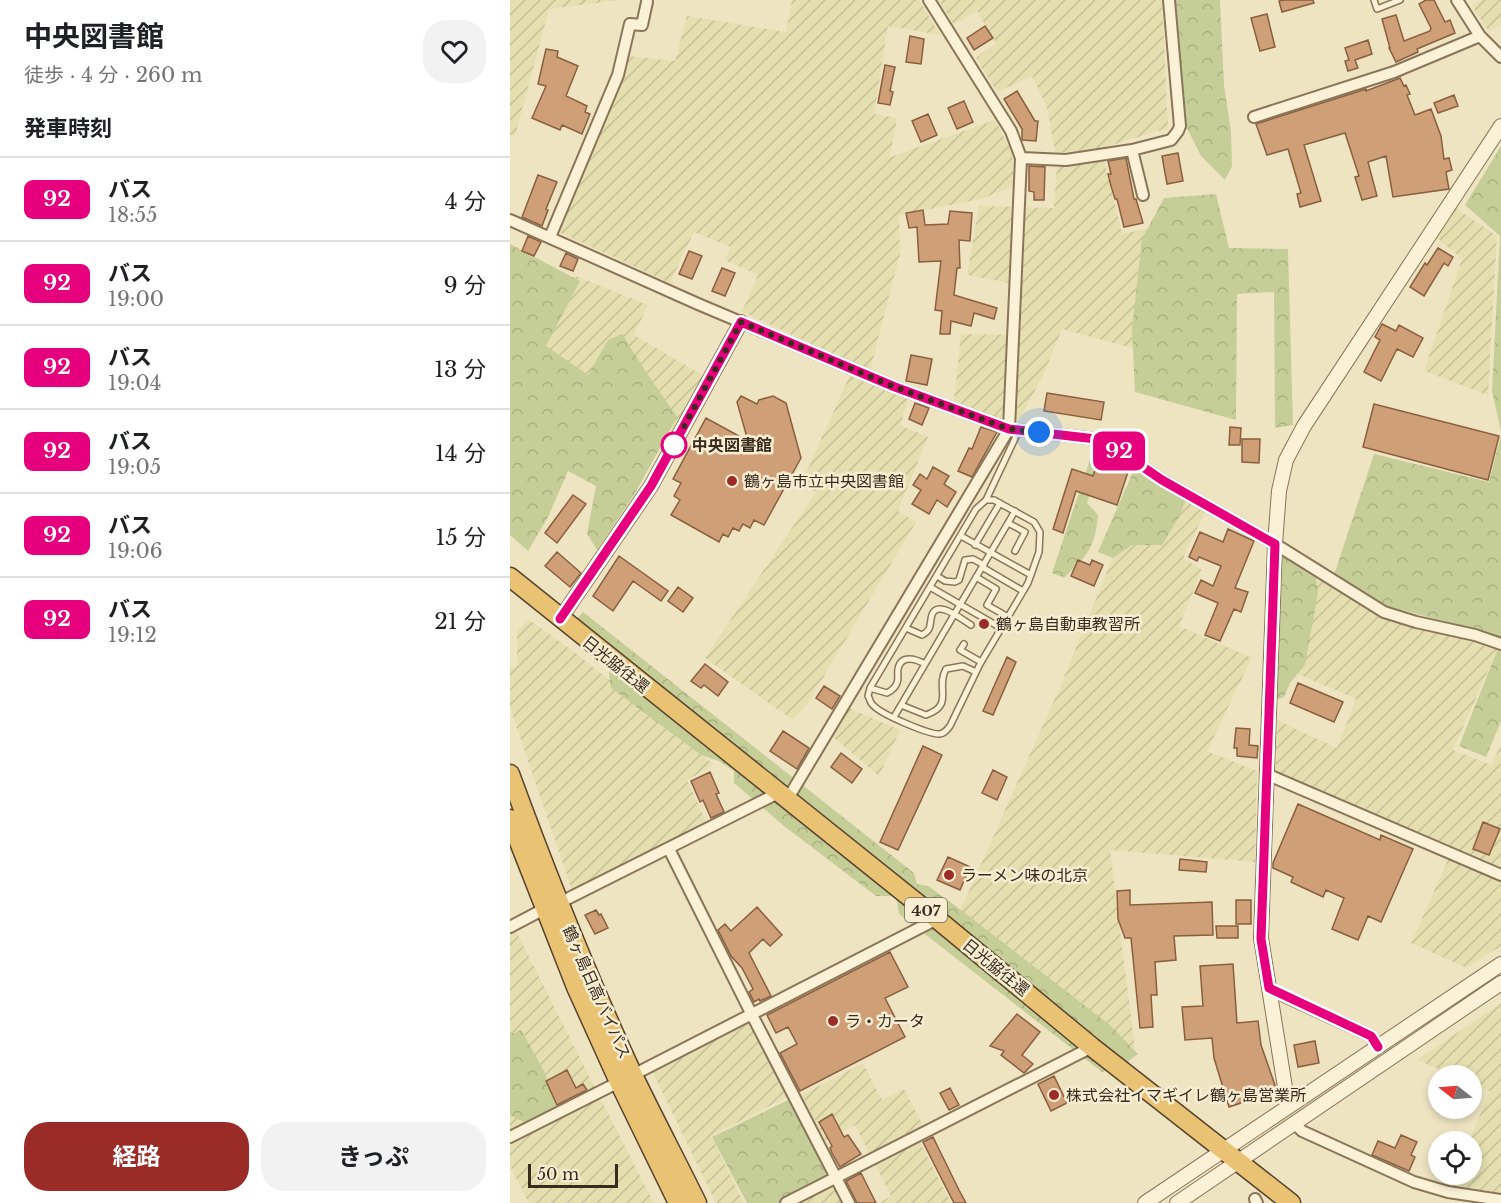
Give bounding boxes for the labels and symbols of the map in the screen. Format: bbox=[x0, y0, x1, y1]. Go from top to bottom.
your location bbox=[1024, 417, 1054, 447]
marker: 中央図書館 bbox=[661, 432, 687, 458]
line badge: 92 bbox=[1092, 432, 1146, 470]
place label: 中央図書館 bbox=[692, 435, 772, 455]
place label: 鶴ヶ島市立中央図書館 bbox=[744, 471, 904, 491]
marker: 鶴ヶ島市立中央図書館 bbox=[725, 474, 739, 488]
place label: 鶴ヶ島自動車教習所 bbox=[996, 614, 1140, 634]
marker: 鶴ヶ島自動車教習所 bbox=[977, 617, 991, 631]
street label: 日光脇往還 bbox=[579, 631, 653, 697]
place label: ラーメン味の北京 bbox=[961, 865, 1088, 885]
marker: ラーメン味の北京 bbox=[942, 868, 956, 882]
road number: 407 bbox=[905, 898, 947, 922]
street label: 鶴ヶ島日高バイパス bbox=[559, 922, 635, 1062]
street label: 日光脇往還 bbox=[959, 934, 1033, 1000]
place label: ラ・カータ bbox=[845, 1011, 925, 1031]
marker: ラ・カータ bbox=[826, 1014, 840, 1028]
north arrow bbox=[1428, 1065, 1482, 1119]
place label: 株式会社イマギイレ鶴ヶ島営業所 bbox=[1066, 1085, 1306, 1105]
marker: 株式会社イマギイレ鶴ヶ島営業所 bbox=[1047, 1088, 1061, 1102]
scale bar bbox=[528, 1161, 618, 1188]

